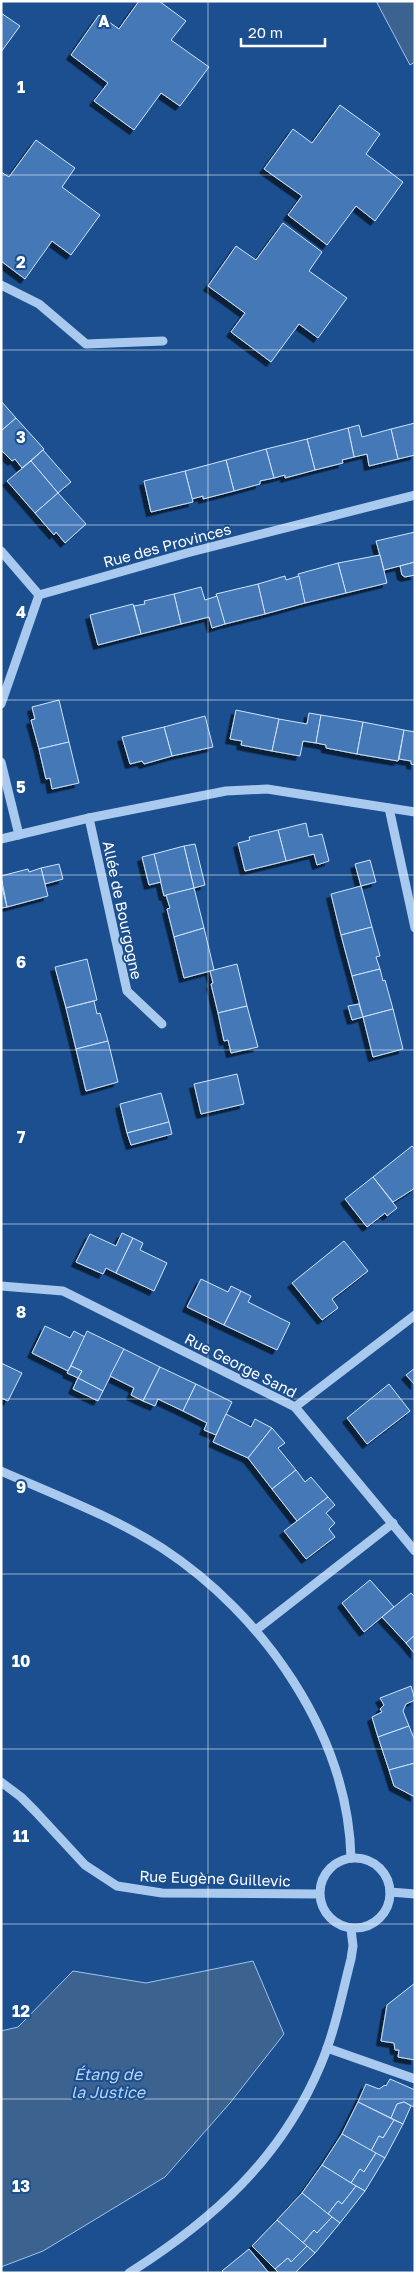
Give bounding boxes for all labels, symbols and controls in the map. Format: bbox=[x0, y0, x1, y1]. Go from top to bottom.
text: A bbox=[98, 11, 110, 31]
scale bar bbox=[241, 15, 325, 47]
text: 20 m bbox=[248, 23, 283, 41]
text: 1 bbox=[17, 77, 25, 97]
text: 2 bbox=[16, 252, 26, 272]
text: 3 bbox=[16, 427, 26, 447]
street label: Rue des Provinces bbox=[101, 519, 233, 571]
text: 4 bbox=[16, 602, 26, 622]
text: 5 bbox=[16, 777, 26, 797]
street label: Allée de Bourgogne bbox=[100, 839, 147, 981]
text: 6 bbox=[16, 952, 26, 972]
text: 7 bbox=[17, 1127, 26, 1147]
text: 8 bbox=[16, 1302, 26, 1322]
street label: Rue George Sand bbox=[182, 1329, 300, 1401]
text: 9 bbox=[16, 1477, 26, 1497]
text: 10 bbox=[12, 1651, 30, 1671]
text: 11 bbox=[13, 1826, 29, 1846]
street label: Rue Eugène Guillevic bbox=[139, 1866, 291, 1890]
text: 12 bbox=[12, 2001, 30, 2021]
water label: Étang de la Justice bbox=[71, 2064, 147, 2102]
text: 13 bbox=[12, 2176, 30, 2196]

